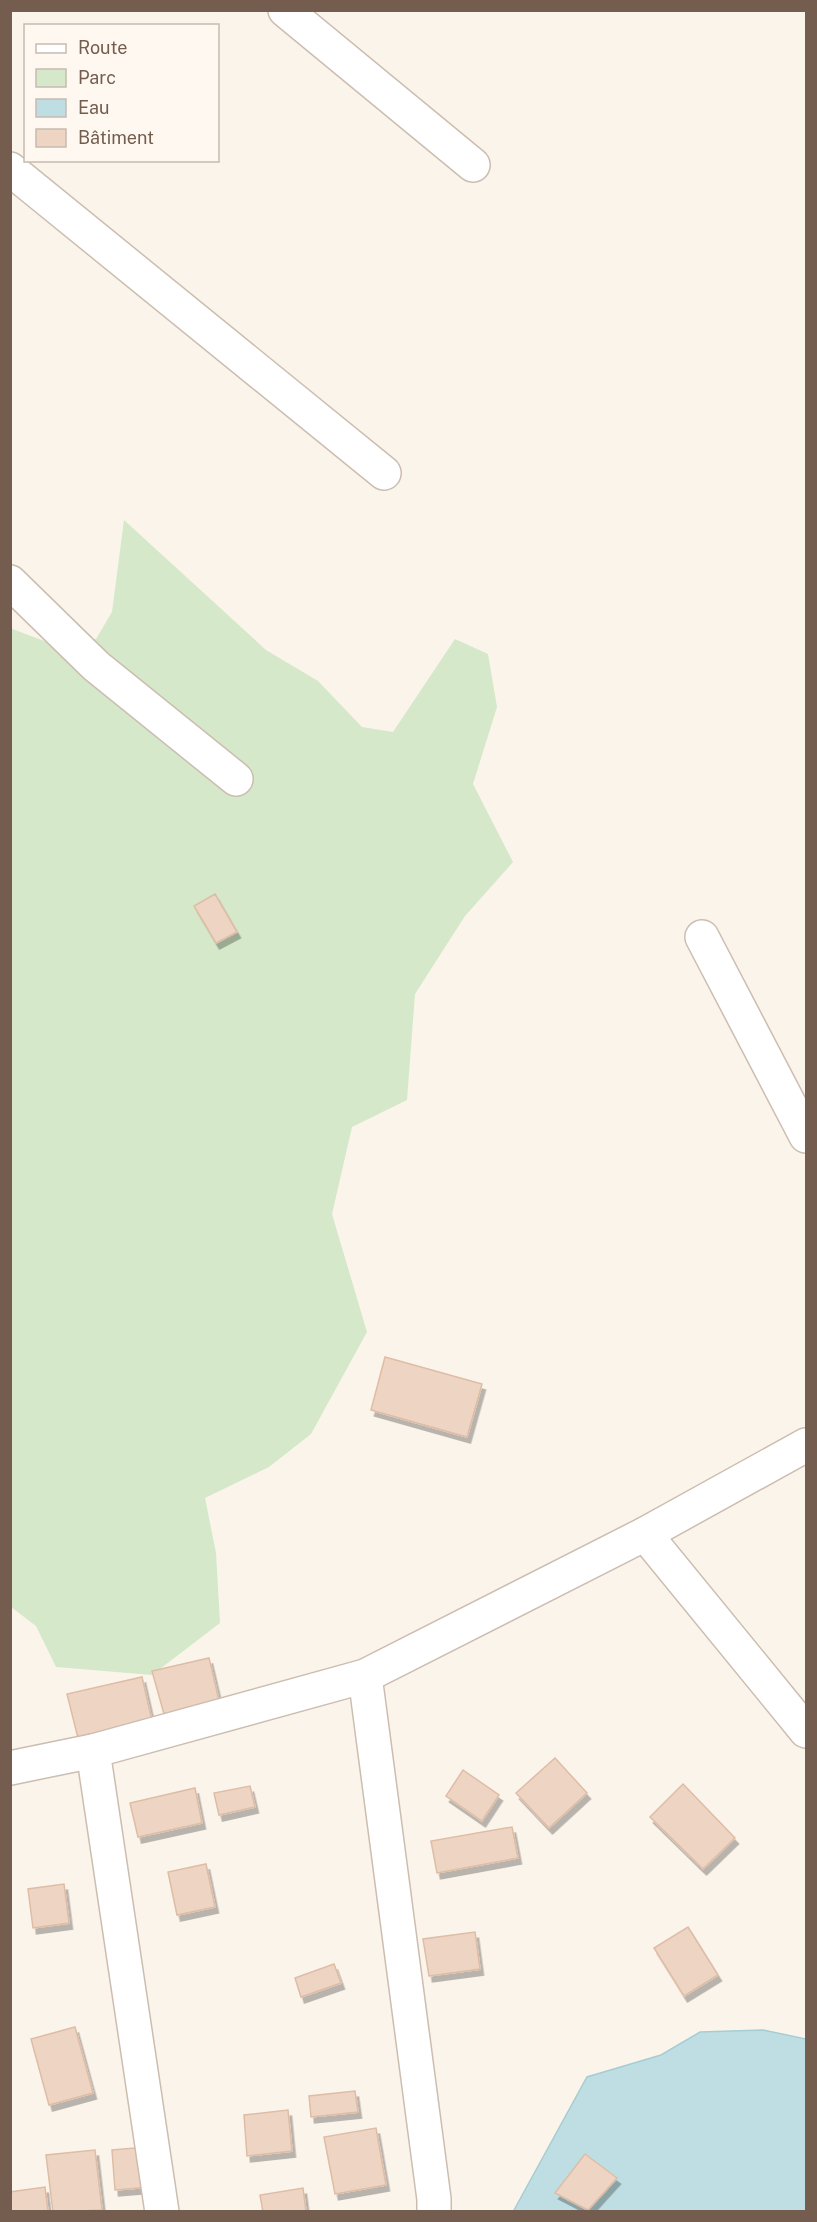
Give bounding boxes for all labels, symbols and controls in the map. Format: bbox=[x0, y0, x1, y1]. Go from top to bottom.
legend bbox=[24, 24, 219, 162]
text: Route bbox=[78, 37, 127, 58]
text: Parc bbox=[78, 67, 116, 88]
text: Eau bbox=[78, 97, 109, 118]
text: Bâtiment bbox=[78, 127, 154, 148]

